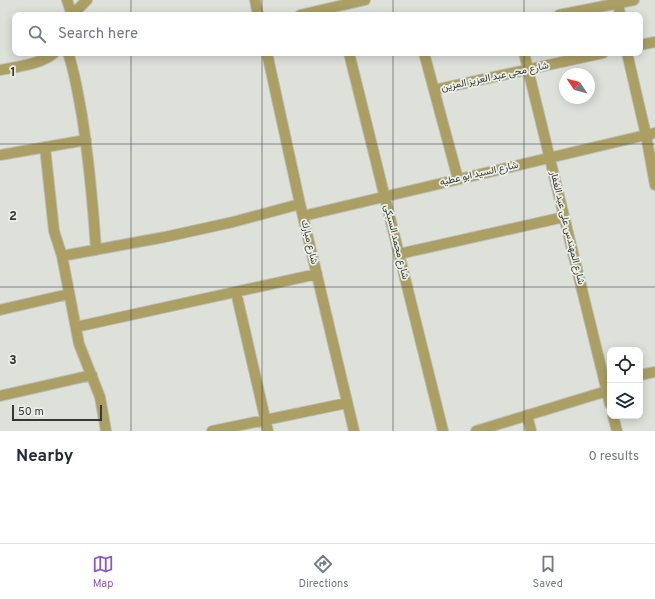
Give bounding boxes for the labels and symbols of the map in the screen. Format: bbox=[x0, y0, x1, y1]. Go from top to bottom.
street label: شارع محى عبد العزيز المزين bbox=[440, 59, 550, 95]
text: 1 bbox=[10, 65, 16, 81]
north arrow bbox=[559, 68, 595, 104]
street label: شارع السيد ابو عطيه bbox=[438, 159, 520, 189]
street label: شارع المهندس على عبد الغفار bbox=[546, 169, 587, 286]
street label: شارع محمد السبكى bbox=[380, 203, 412, 281]
text: 2 bbox=[9, 209, 17, 225]
street label: شارع مبارك bbox=[298, 218, 320, 266]
text: 3 bbox=[9, 353, 17, 369]
scale bar bbox=[12, 403, 102, 422]

